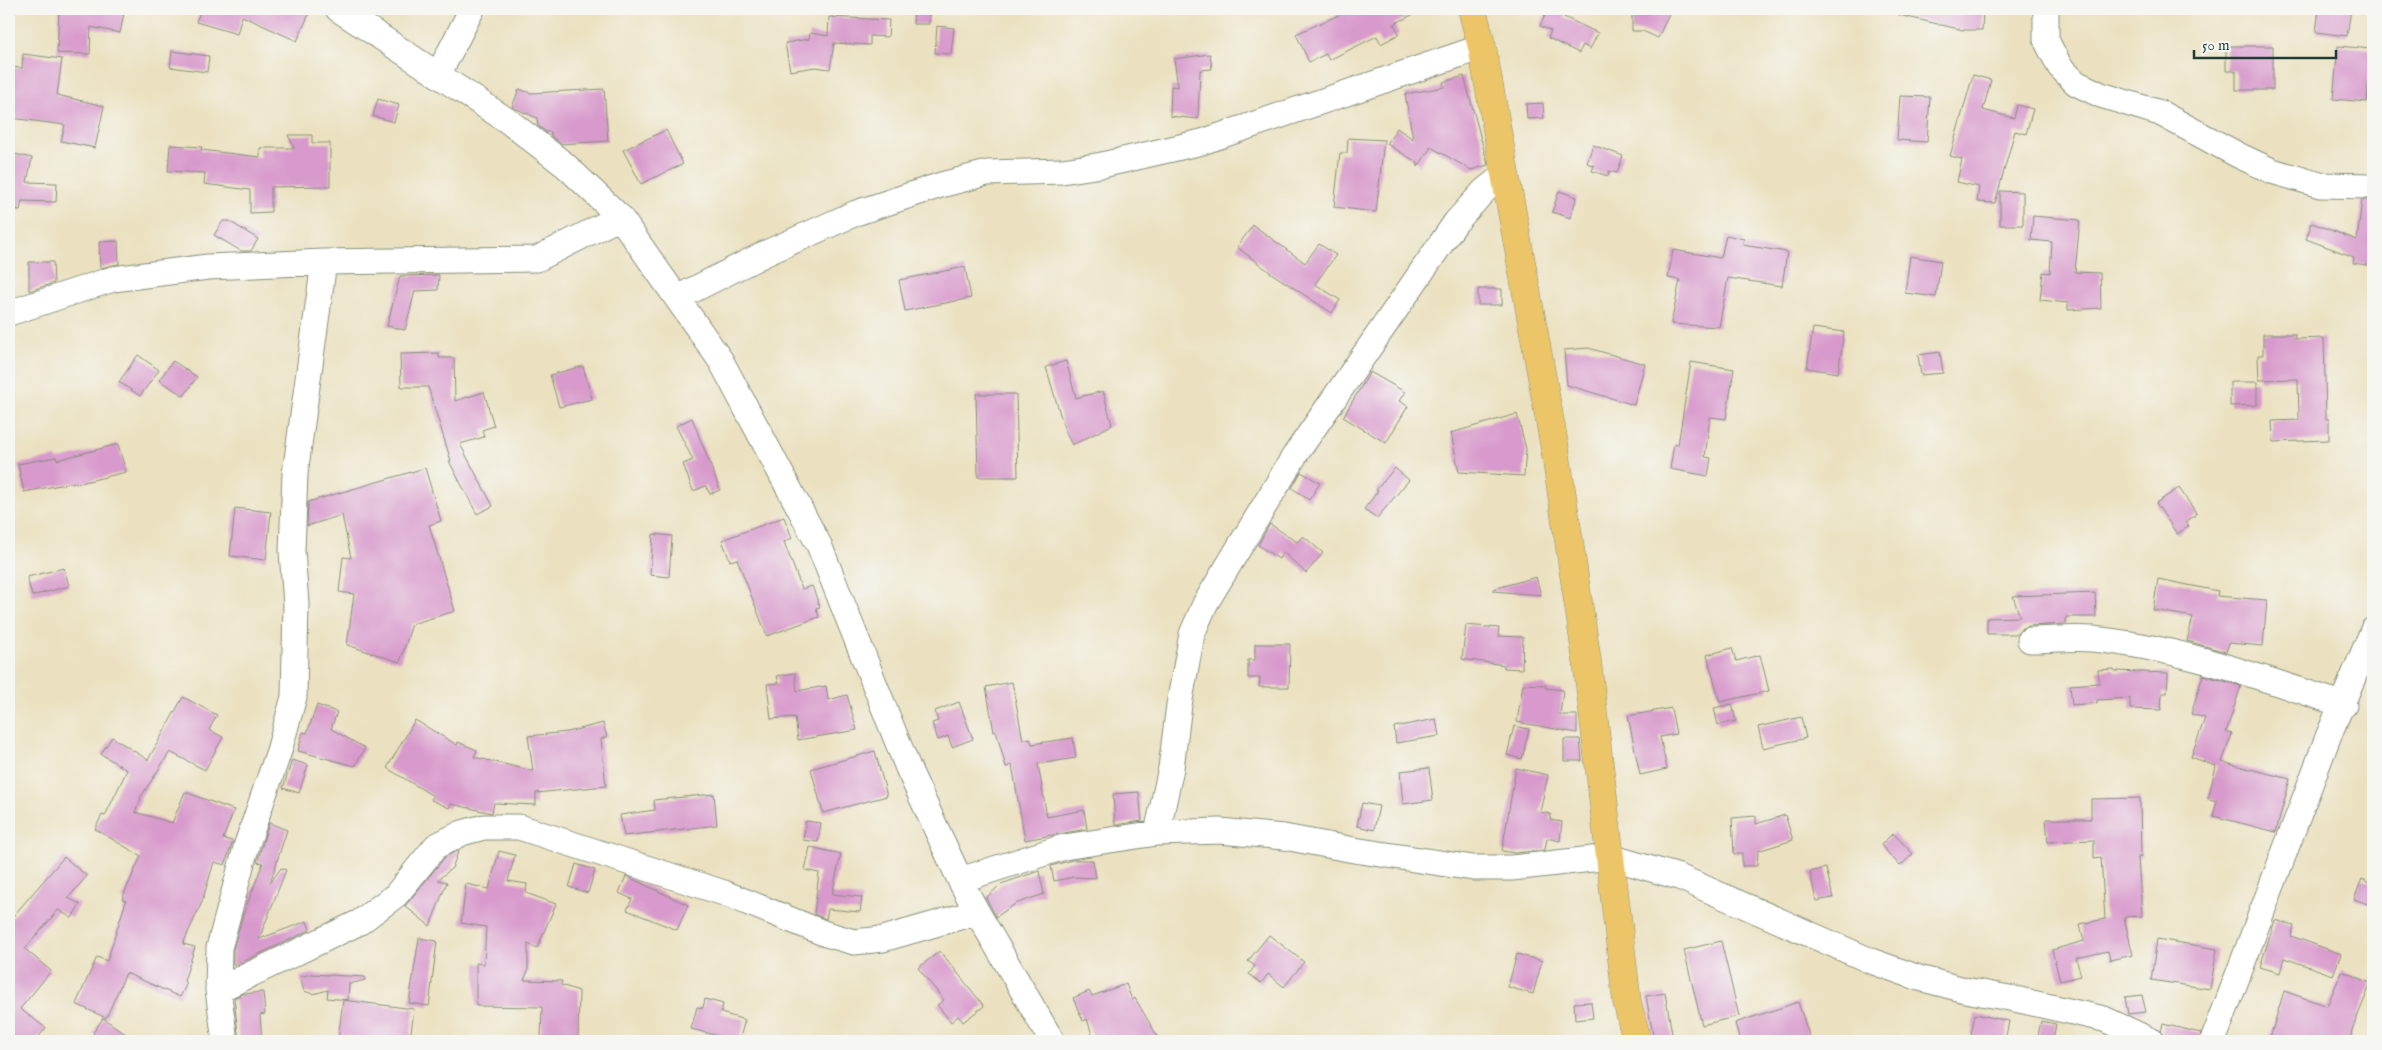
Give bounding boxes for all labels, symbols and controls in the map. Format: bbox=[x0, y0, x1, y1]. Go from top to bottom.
scale bar bbox=[2194, 28, 2337, 60]
text: 50 m bbox=[2202, 36, 2230, 55]

